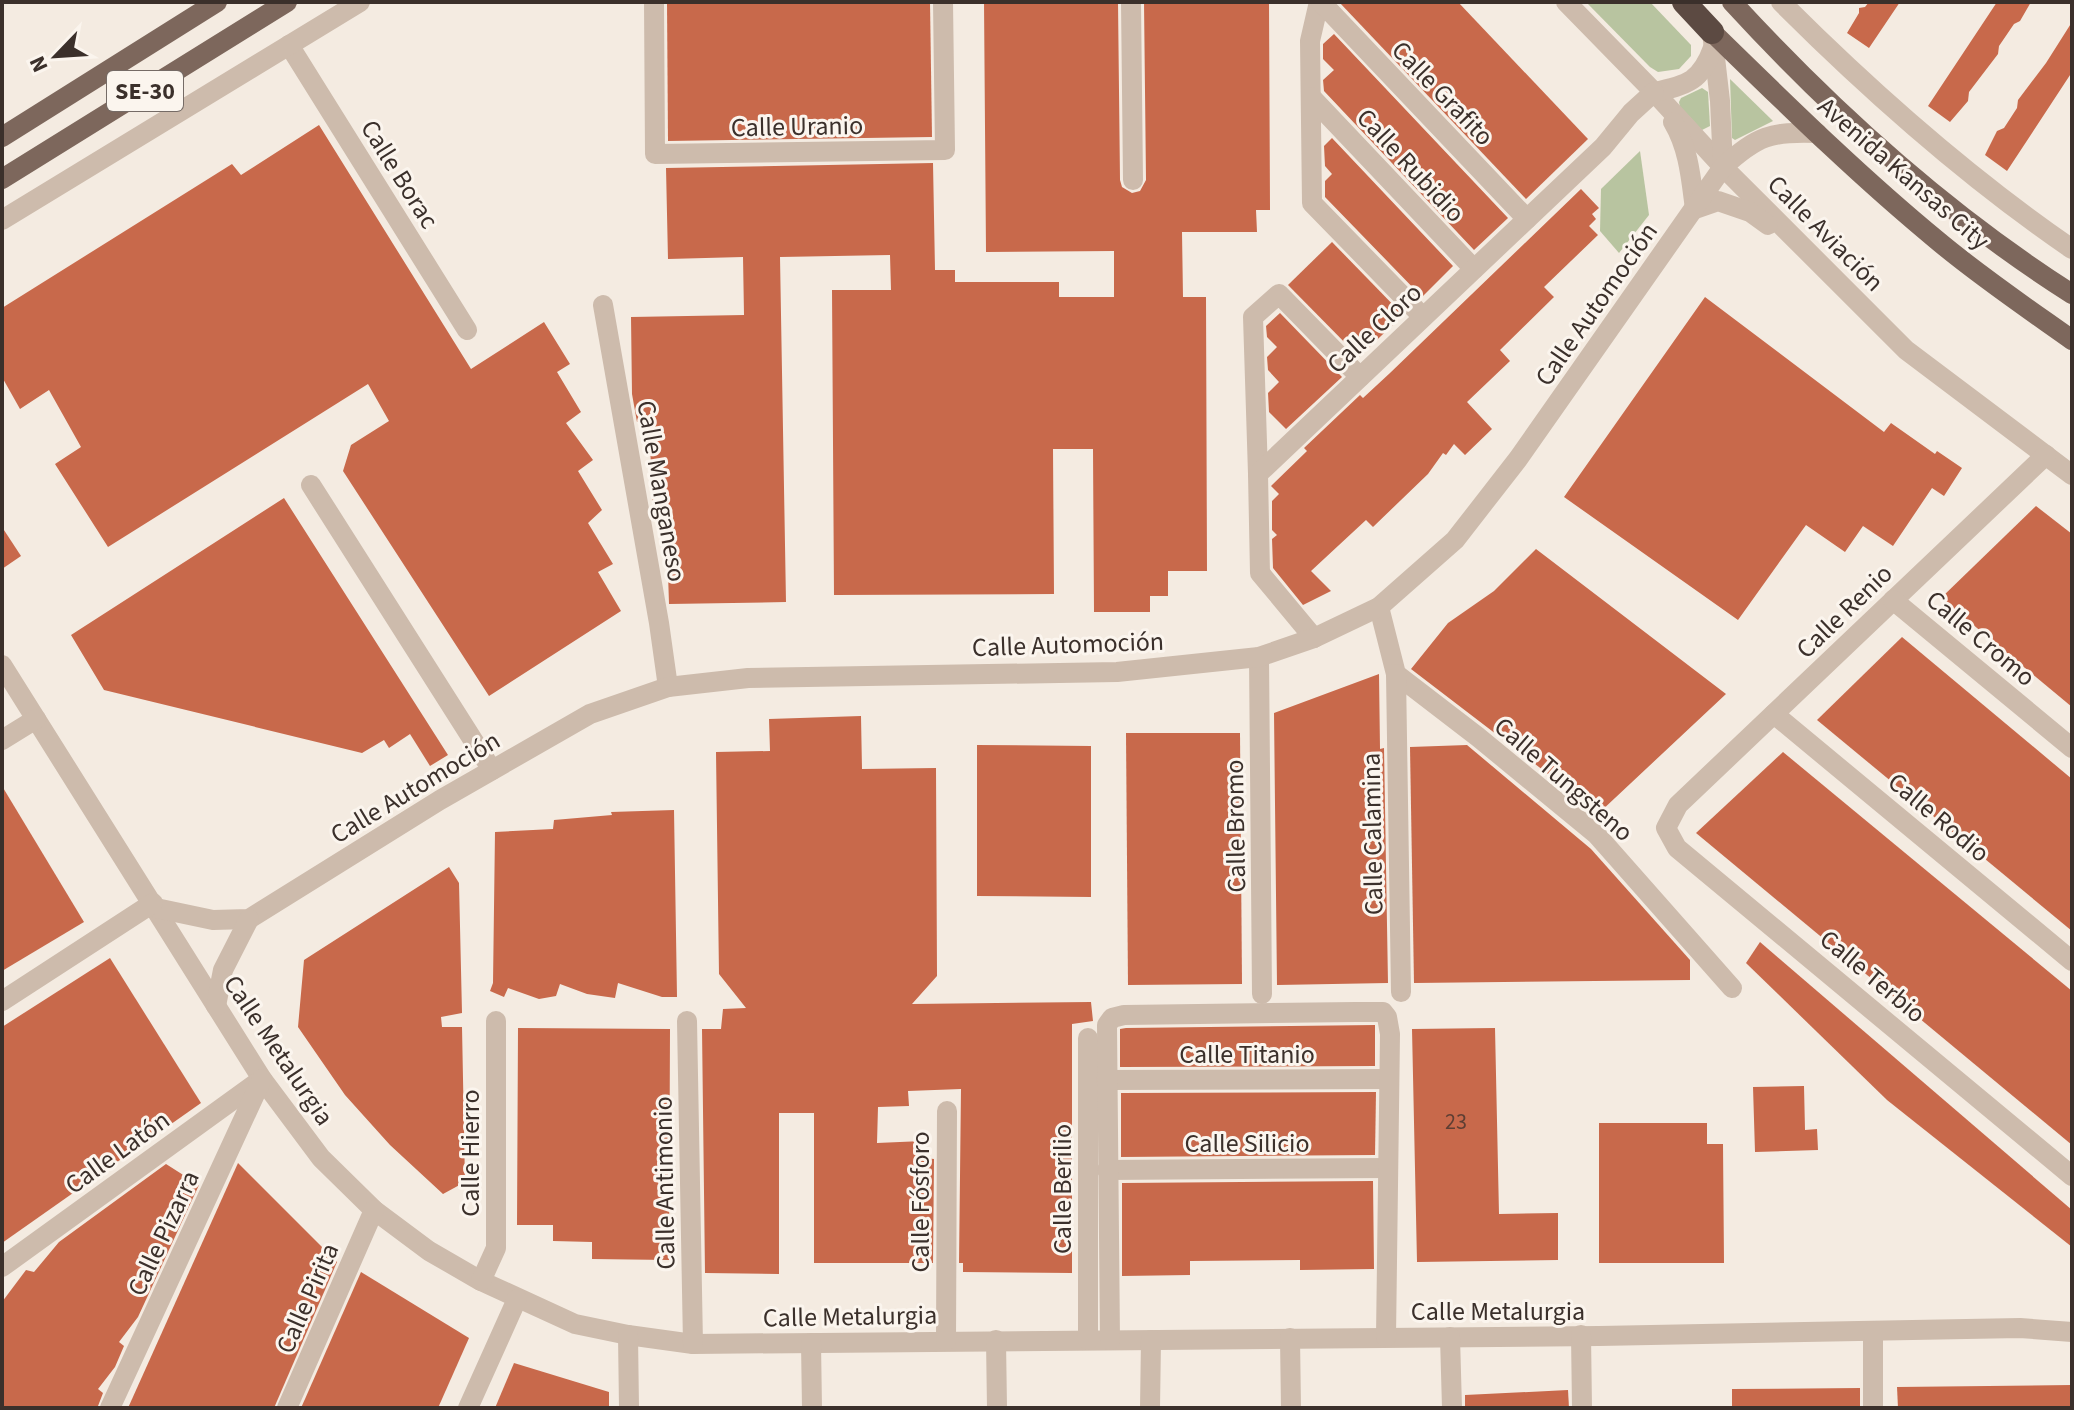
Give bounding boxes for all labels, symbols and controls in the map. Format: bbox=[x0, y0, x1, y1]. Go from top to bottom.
north arrow bbox=[16, 16, 96, 96]
street label: Calle Grafito bbox=[1383, 33, 1502, 154]
text: N bbox=[21, 51, 56, 77]
road number: SE-30 bbox=[107, 71, 183, 111]
street label: Avenida Kansas City bbox=[1810, 88, 1998, 258]
street label: Calle Rubidio bbox=[1348, 100, 1473, 231]
street label: Calle Uranio bbox=[731, 107, 863, 146]
street label: Calle Borac bbox=[352, 113, 448, 236]
street label: Calle Aviación bbox=[1759, 167, 1892, 300]
street label: Calle Automoción bbox=[1526, 215, 1667, 394]
street label: Calle Cloro bbox=[1319, 275, 1430, 382]
street label: Calle Manganeso bbox=[627, 398, 696, 585]
street label: Calle Renio bbox=[1788, 556, 1901, 667]
street label: Calle Cromo bbox=[1918, 582, 2043, 695]
street label: Calle Automoción bbox=[971, 623, 1165, 666]
street label: Calle Tungsteno bbox=[1486, 708, 1641, 850]
street label: Calle Automoción bbox=[323, 722, 507, 853]
street label: Calle Calamina bbox=[1353, 753, 1392, 915]
street label: Calle Bromo bbox=[1216, 759, 1255, 893]
street label: Calle Rodio bbox=[1880, 764, 1998, 871]
street label: Calle Terbio bbox=[1812, 921, 1934, 1032]
street label: Calle Metalurgia bbox=[215, 968, 343, 1133]
street label: Calle Titanio bbox=[1179, 1036, 1315, 1073]
street label: Calle Hierro bbox=[452, 1089, 489, 1217]
street label: Calle Antimonio bbox=[644, 1096, 685, 1270]
street label: Calle Latón bbox=[57, 1102, 177, 1203]
house number: 23 bbox=[1445, 1106, 1467, 1138]
street label: Calle Berilio bbox=[1044, 1124, 1081, 1254]
street label: Calle Silicio bbox=[1185, 1125, 1309, 1162]
street label: Calle Fósforo bbox=[902, 1131, 939, 1273]
street label: Calle Pizarra bbox=[118, 1164, 209, 1302]
street label: Calle Pirita bbox=[267, 1237, 348, 1359]
street label: Calle Metalurgia bbox=[1411, 1293, 1585, 1330]
street label: Calle Metalurgia bbox=[763, 1296, 937, 1337]

